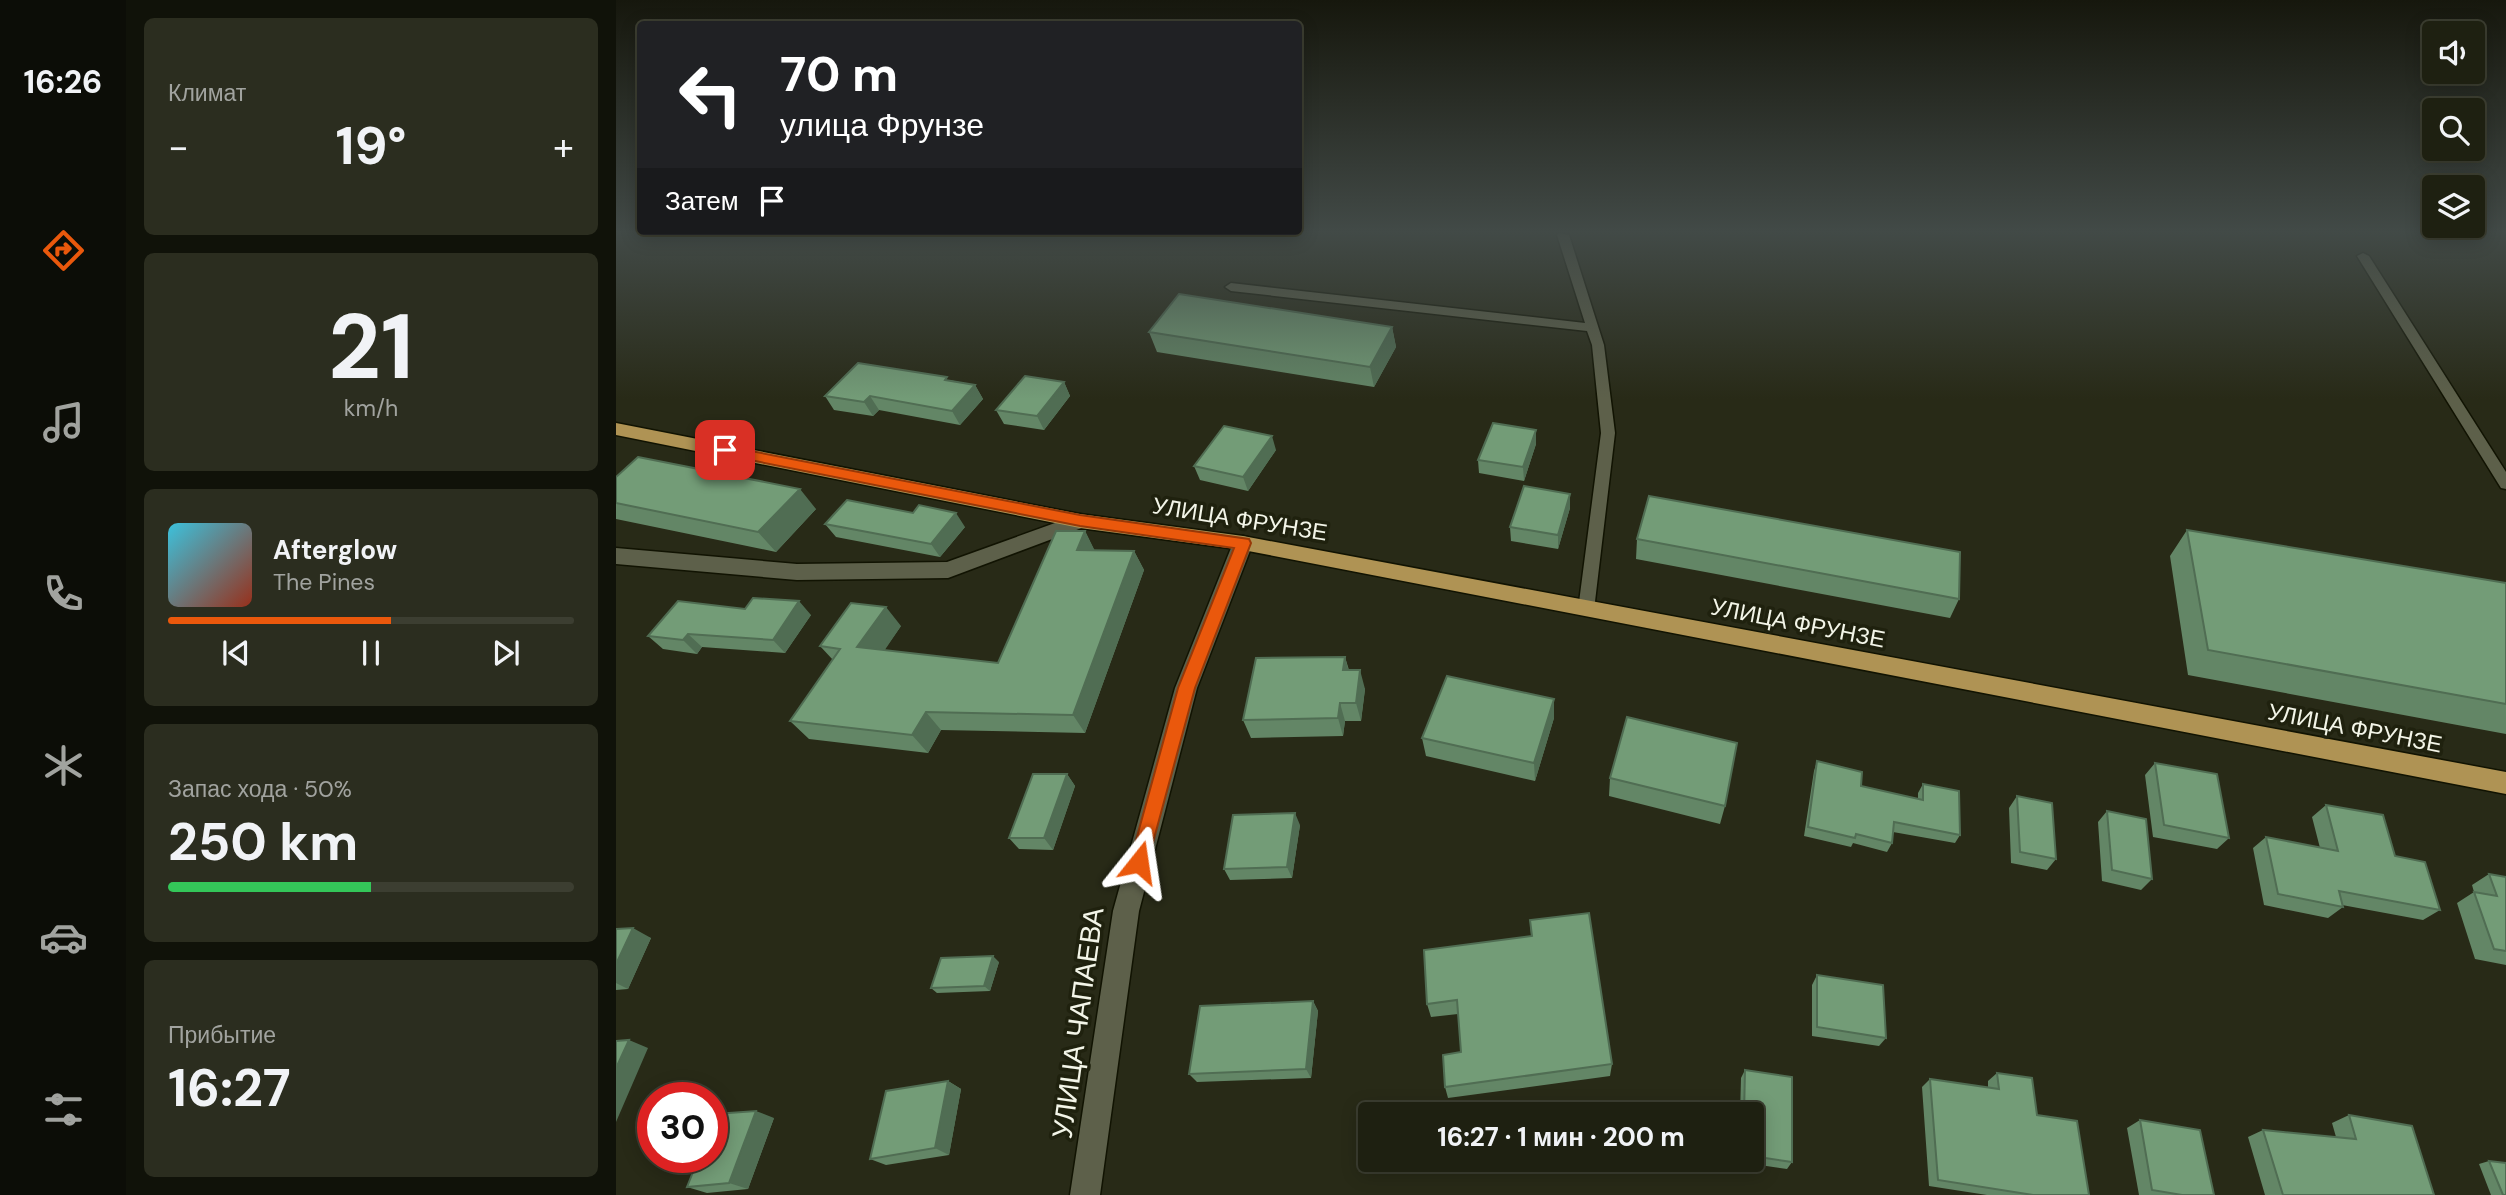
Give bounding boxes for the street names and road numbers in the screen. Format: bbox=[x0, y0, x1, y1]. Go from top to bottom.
street label: УЛИЦА ФРУНЗЕ bbox=[1150, 490, 1330, 548]
street label: УЛИЦА ФРУНЗЕ bbox=[1708, 591, 1888, 655]
street label: УЛИЦА ФРУНЗЕ bbox=[2265, 696, 2445, 760]
street label: УЛИЦА ЧАПАЕВА bbox=[1043, 905, 1113, 1141]

